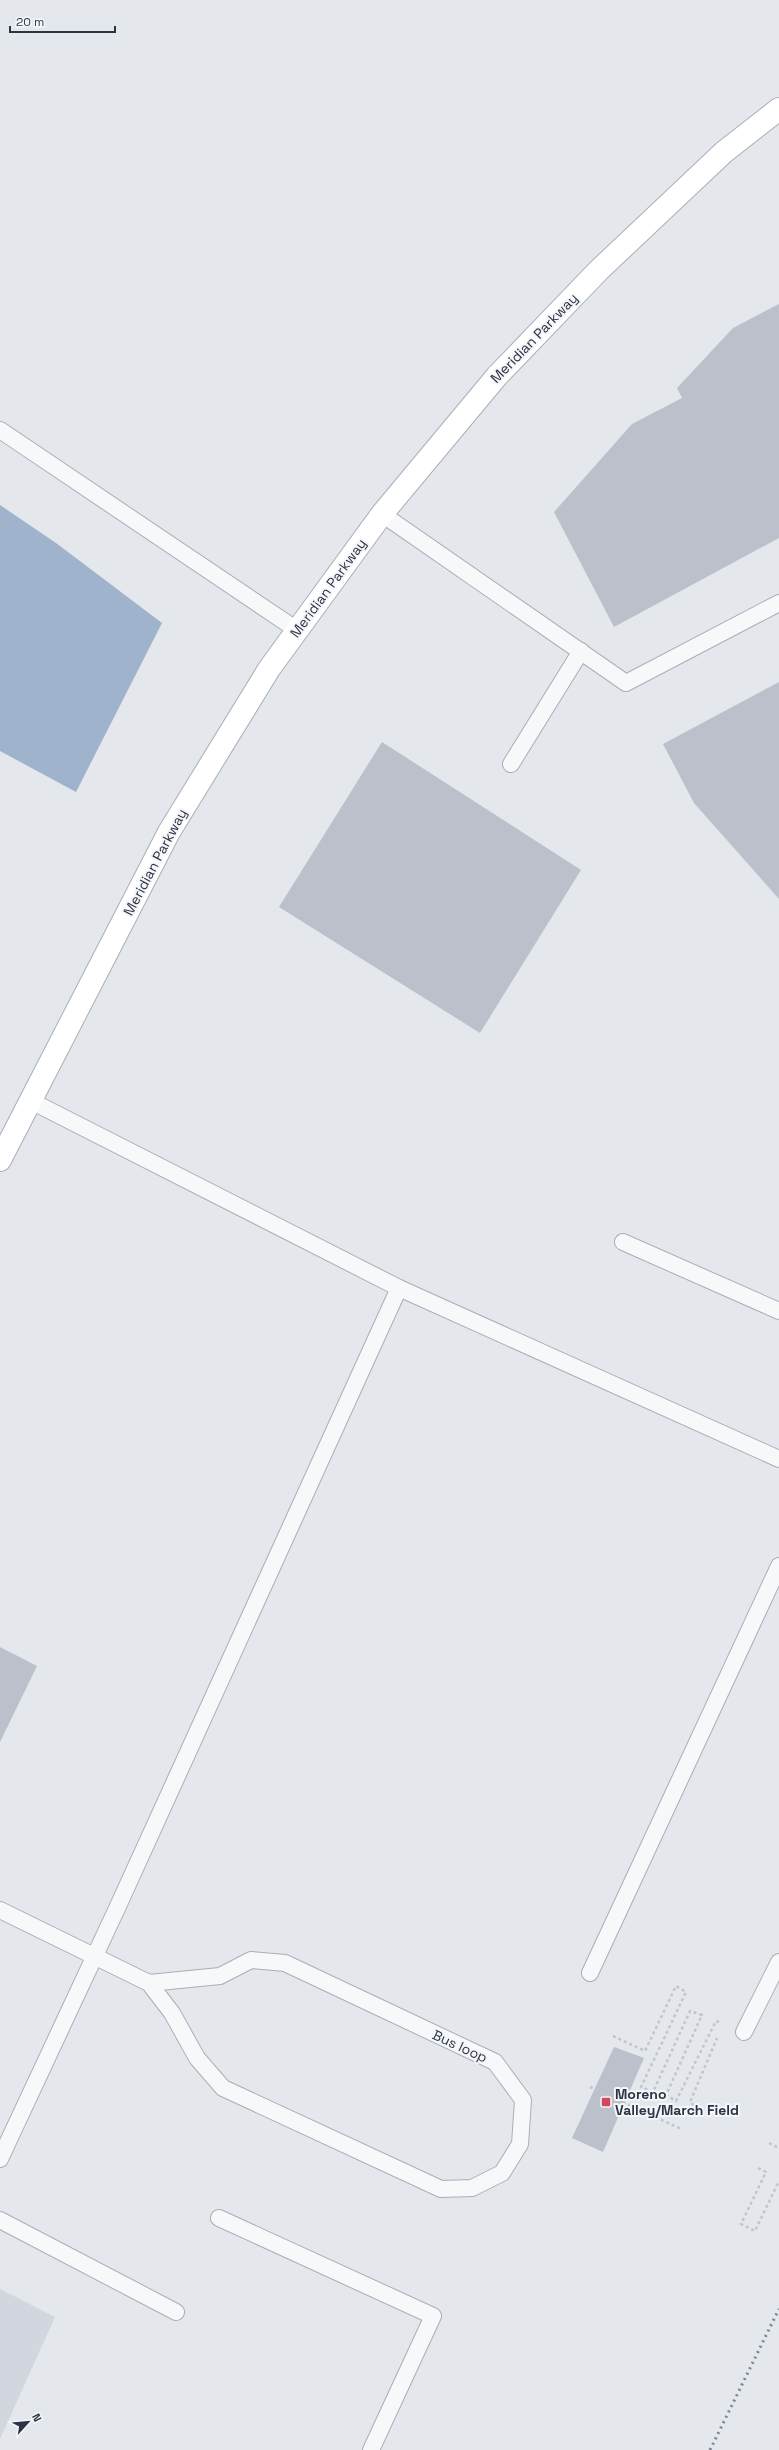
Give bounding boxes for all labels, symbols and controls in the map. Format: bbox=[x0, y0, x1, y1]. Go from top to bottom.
scale bar bbox=[10, 8, 115, 34]
text: 20 m bbox=[16, 14, 44, 30]
street label: Meridian Parkway bbox=[486, 289, 582, 387]
street label: Meridian Parkway bbox=[286, 535, 370, 641]
street label: Meridian Parkway bbox=[119, 805, 191, 919]
street label: Bus loop bbox=[430, 2025, 490, 2067]
place label: Moreno Valley/March Field bbox=[615, 2085, 739, 2119]
marker: Moreno Valley/March Field bbox=[600, 2096, 612, 2108]
north arrow bbox=[8, 2402, 48, 2442]
text: N bbox=[29, 2411, 45, 2424]

